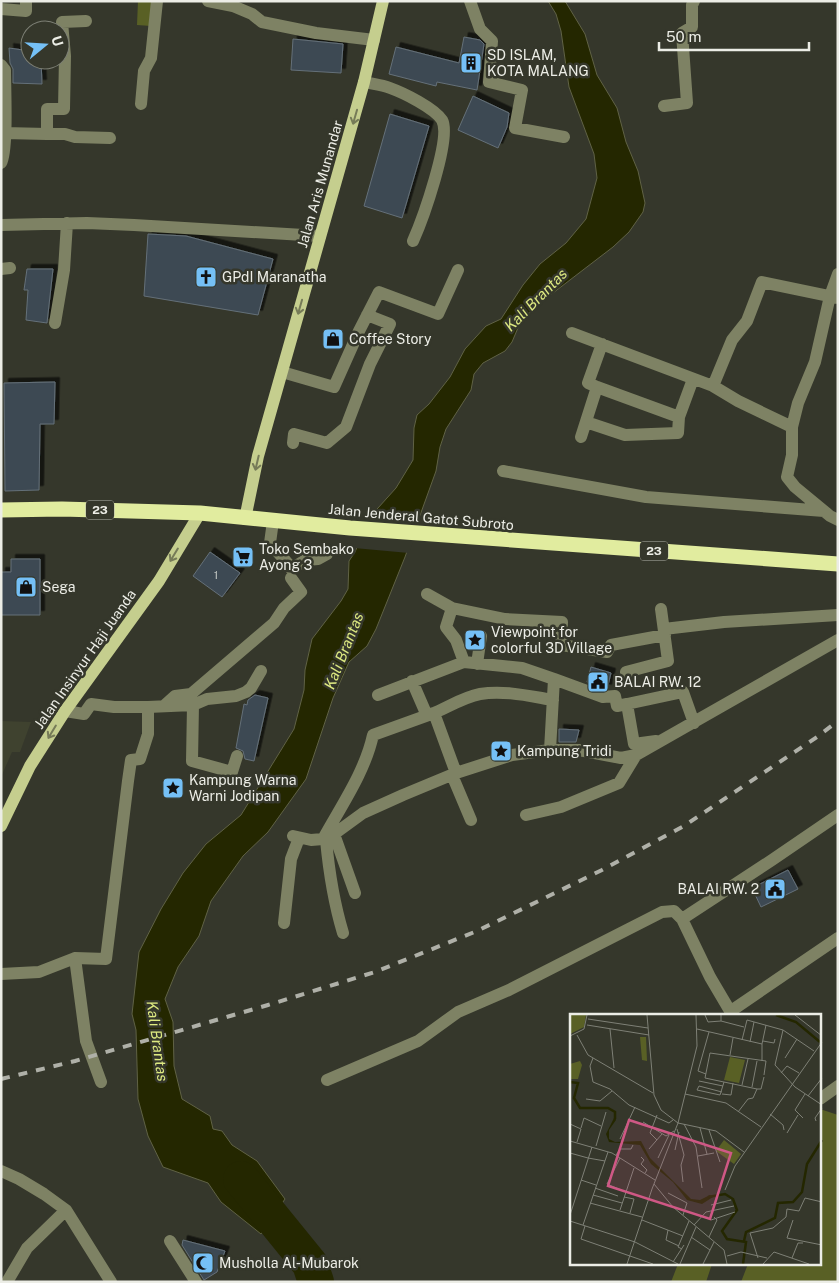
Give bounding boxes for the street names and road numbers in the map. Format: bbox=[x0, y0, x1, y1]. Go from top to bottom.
street label: Jalan Aris Munandar bbox=[294, 118, 346, 250]
road number: 23 bbox=[86, 500, 114, 520]
street label: Jalan Jenderal Gatot Subroto bbox=[327, 501, 515, 533]
road number: 23 bbox=[640, 542, 668, 560]
street label: Jalan Insinyur Haji Juanda bbox=[31, 586, 139, 732]

